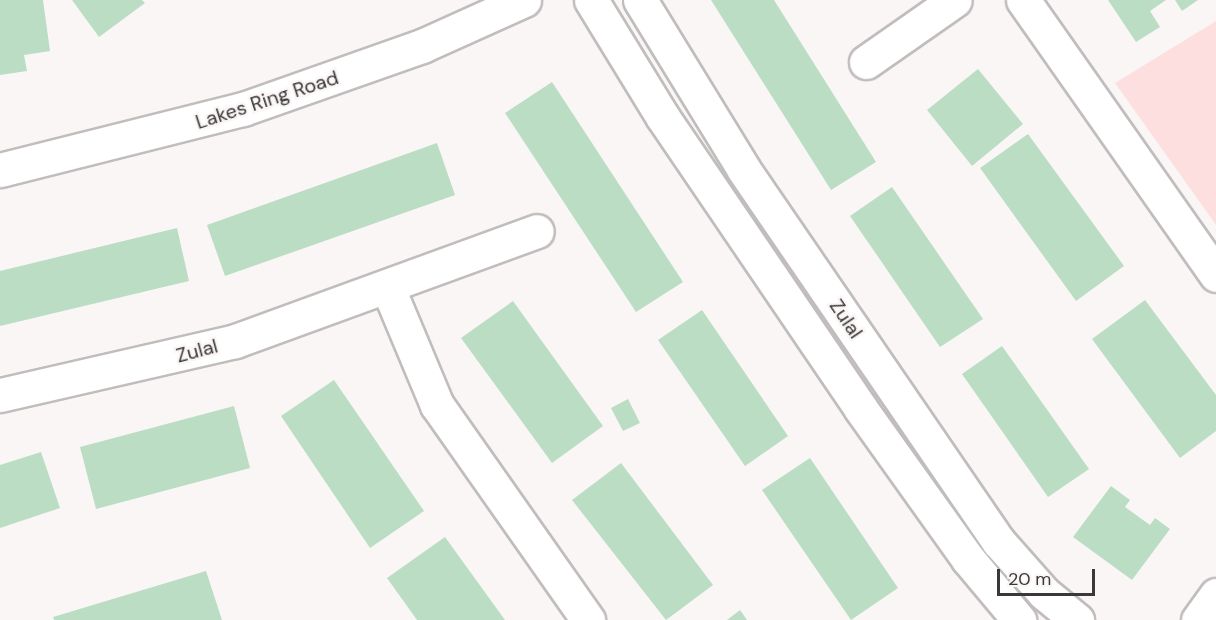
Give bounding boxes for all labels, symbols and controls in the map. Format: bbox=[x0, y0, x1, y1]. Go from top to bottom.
street label: Lakes Ring Road bbox=[193, 66, 341, 134]
street label: Zulal bbox=[824, 295, 868, 343]
street label: Zulal bbox=[174, 334, 220, 368]
scale bar bbox=[1000, 557, 1098, 595]
text: 20 m bbox=[1008, 567, 1051, 591]

